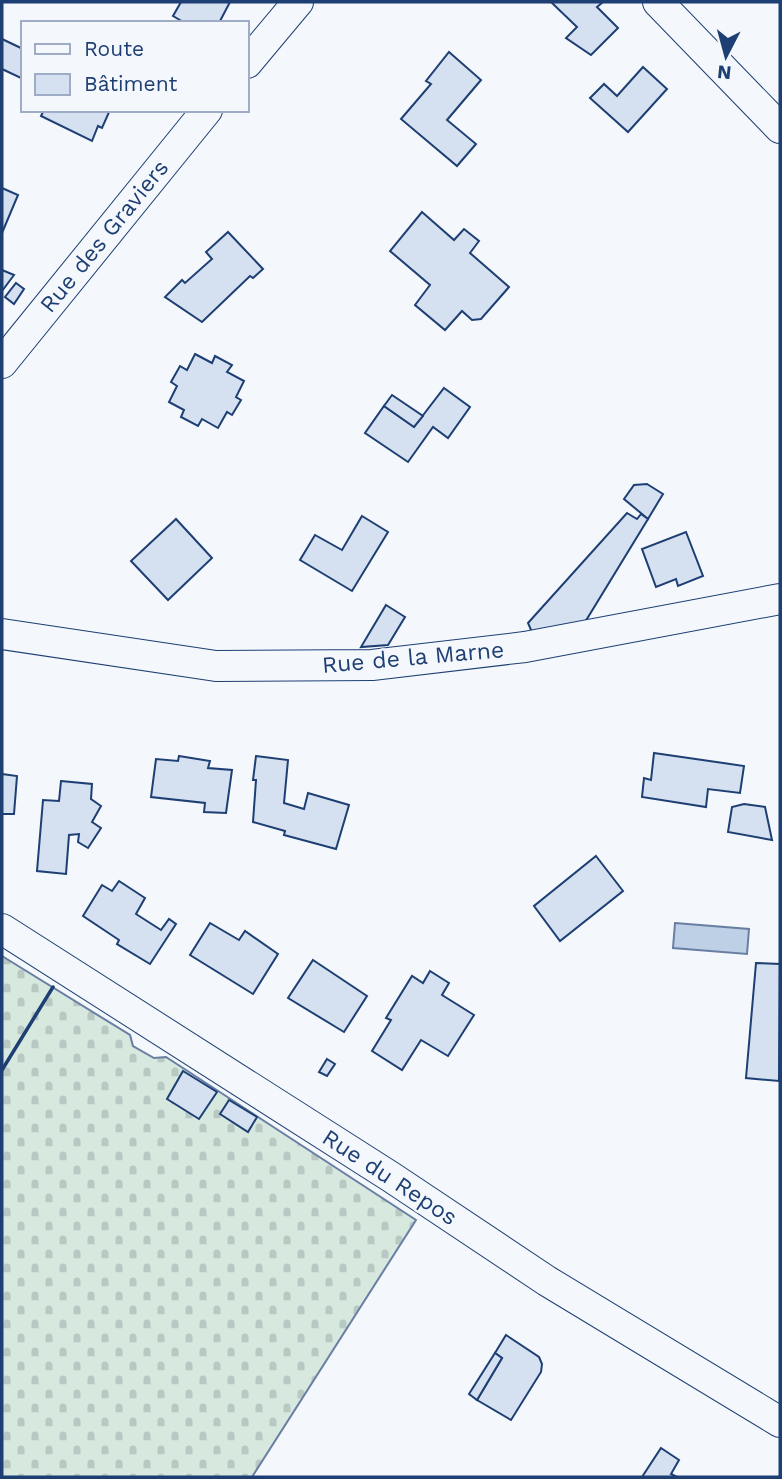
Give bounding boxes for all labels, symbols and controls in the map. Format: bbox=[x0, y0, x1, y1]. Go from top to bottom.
legend bbox=[21, 21, 248, 112]
north arrow bbox=[691, 21, 761, 91]
text: Route bbox=[84, 36, 144, 61]
text: N bbox=[716, 60, 732, 85]
text: Bâtiment bbox=[84, 71, 178, 96]
street label: Rue des Graviers bbox=[35, 154, 174, 318]
street label: Rue de la Marne bbox=[321, 636, 505, 679]
street label: Rue du Repos bbox=[317, 1124, 462, 1231]

